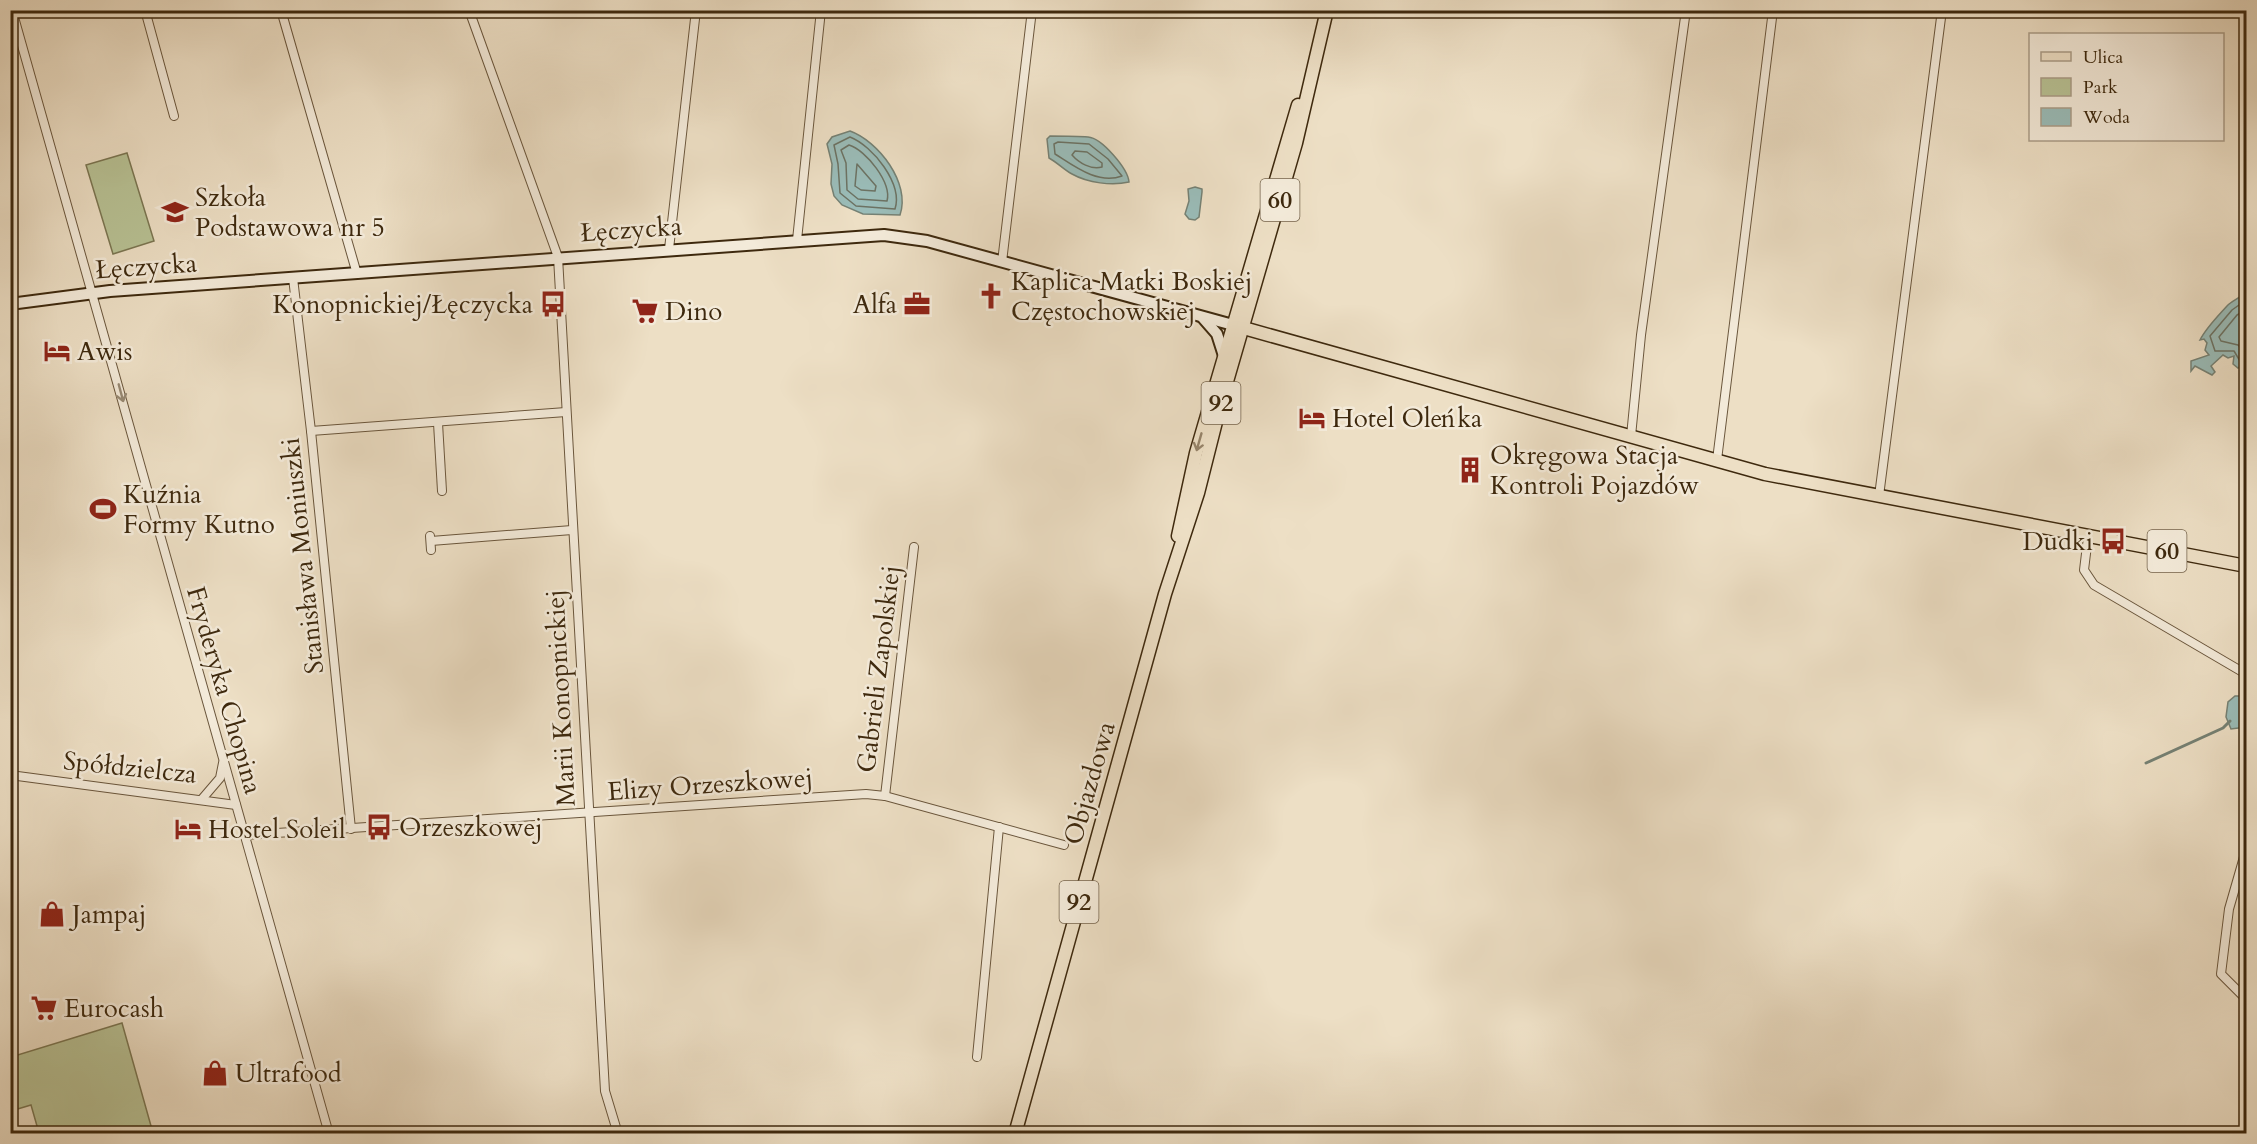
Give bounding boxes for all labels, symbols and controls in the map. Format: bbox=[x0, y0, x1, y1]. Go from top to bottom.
legend bbox=[2029, 33, 2224, 141]
text: Ulica bbox=[2083, 45, 2124, 70]
text: Park bbox=[2083, 75, 2118, 100]
text: Woda bbox=[2082, 105, 2130, 130]
road number: 60 bbox=[1260, 179, 1300, 221]
place label: Szkoła Podstawowa nr 5 bbox=[195, 180, 385, 245]
school or university icon: Szkoła Podstawowa nr 5 bbox=[160, 197, 190, 227]
street label: Łęczycka bbox=[579, 208, 683, 251]
street label: Łęczycka bbox=[94, 245, 198, 288]
place label: Kaplica Matki Boskiej Częstochowskiej bbox=[1011, 264, 1252, 329]
church icon: Kaplica Matki Boskiej Częstochowskiej bbox=[976, 281, 1006, 311]
place label: Konopnickiej/Łęczycka bbox=[272, 287, 533, 322]
place label: Alfa bbox=[853, 287, 897, 322]
bus stop icon: Konopnickiej/Łęczycka bbox=[538, 289, 568, 319]
office icon: Alfa bbox=[902, 289, 932, 319]
place label: Dino bbox=[665, 294, 722, 329]
supermarket icon: Dino bbox=[630, 296, 660, 326]
place label: Awis bbox=[77, 334, 132, 369]
hotel icon: Awis bbox=[42, 336, 72, 366]
road number: 92 bbox=[1202, 382, 1240, 424]
one-way arrow bbox=[116, 384, 127, 403]
place label: Hotel Oleńka bbox=[1332, 401, 1482, 436]
hotel icon: Hotel Oleńka bbox=[1297, 403, 1327, 433]
one-way arrow bbox=[1193, 432, 1204, 451]
street label: Stanisława Moniuszki bbox=[273, 436, 332, 676]
place label: Okręgowa Stacja Kontroli Pojazdów bbox=[1490, 438, 1699, 503]
building icon: Okręgowa Stacja Kontroli Pojazdów bbox=[1455, 455, 1485, 485]
place label: Kuźnia Formy Kutno bbox=[123, 477, 275, 542]
sports icon: Kuźnia Formy Kutno bbox=[88, 494, 118, 524]
place label: Dudki bbox=[2023, 524, 2093, 559]
bus stop icon: Dudki bbox=[2098, 526, 2128, 556]
road number: 60 bbox=[2148, 530, 2186, 572]
street label: Gabrieli Zapolskiej bbox=[848, 563, 909, 775]
street label: Fryderyka Chopina bbox=[178, 582, 271, 798]
street label: Marii Konopnickiej bbox=[537, 589, 584, 807]
street label: Objazdowa bbox=[1055, 717, 1124, 849]
street label: Spółdzielcza bbox=[61, 743, 198, 792]
street label: Elizy Orzeszkowej bbox=[606, 760, 814, 809]
place label: Orzeszkowej bbox=[399, 810, 543, 845]
place label: Hostel Soleil bbox=[208, 812, 346, 847]
bus stop icon: Orzeszkowej bbox=[364, 812, 394, 842]
hotel icon: Hostel Soleil bbox=[173, 814, 203, 844]
road number: 92 bbox=[1060, 881, 1098, 923]
place label: Jampaj bbox=[68, 897, 146, 932]
shop icon: Jampaj bbox=[37, 899, 67, 929]
place label: Eurocash bbox=[64, 991, 164, 1026]
supermarket icon: Eurocash bbox=[29, 993, 59, 1023]
place label: Ultrafood bbox=[235, 1056, 342, 1091]
shop icon: Ultrafood bbox=[200, 1058, 230, 1088]

